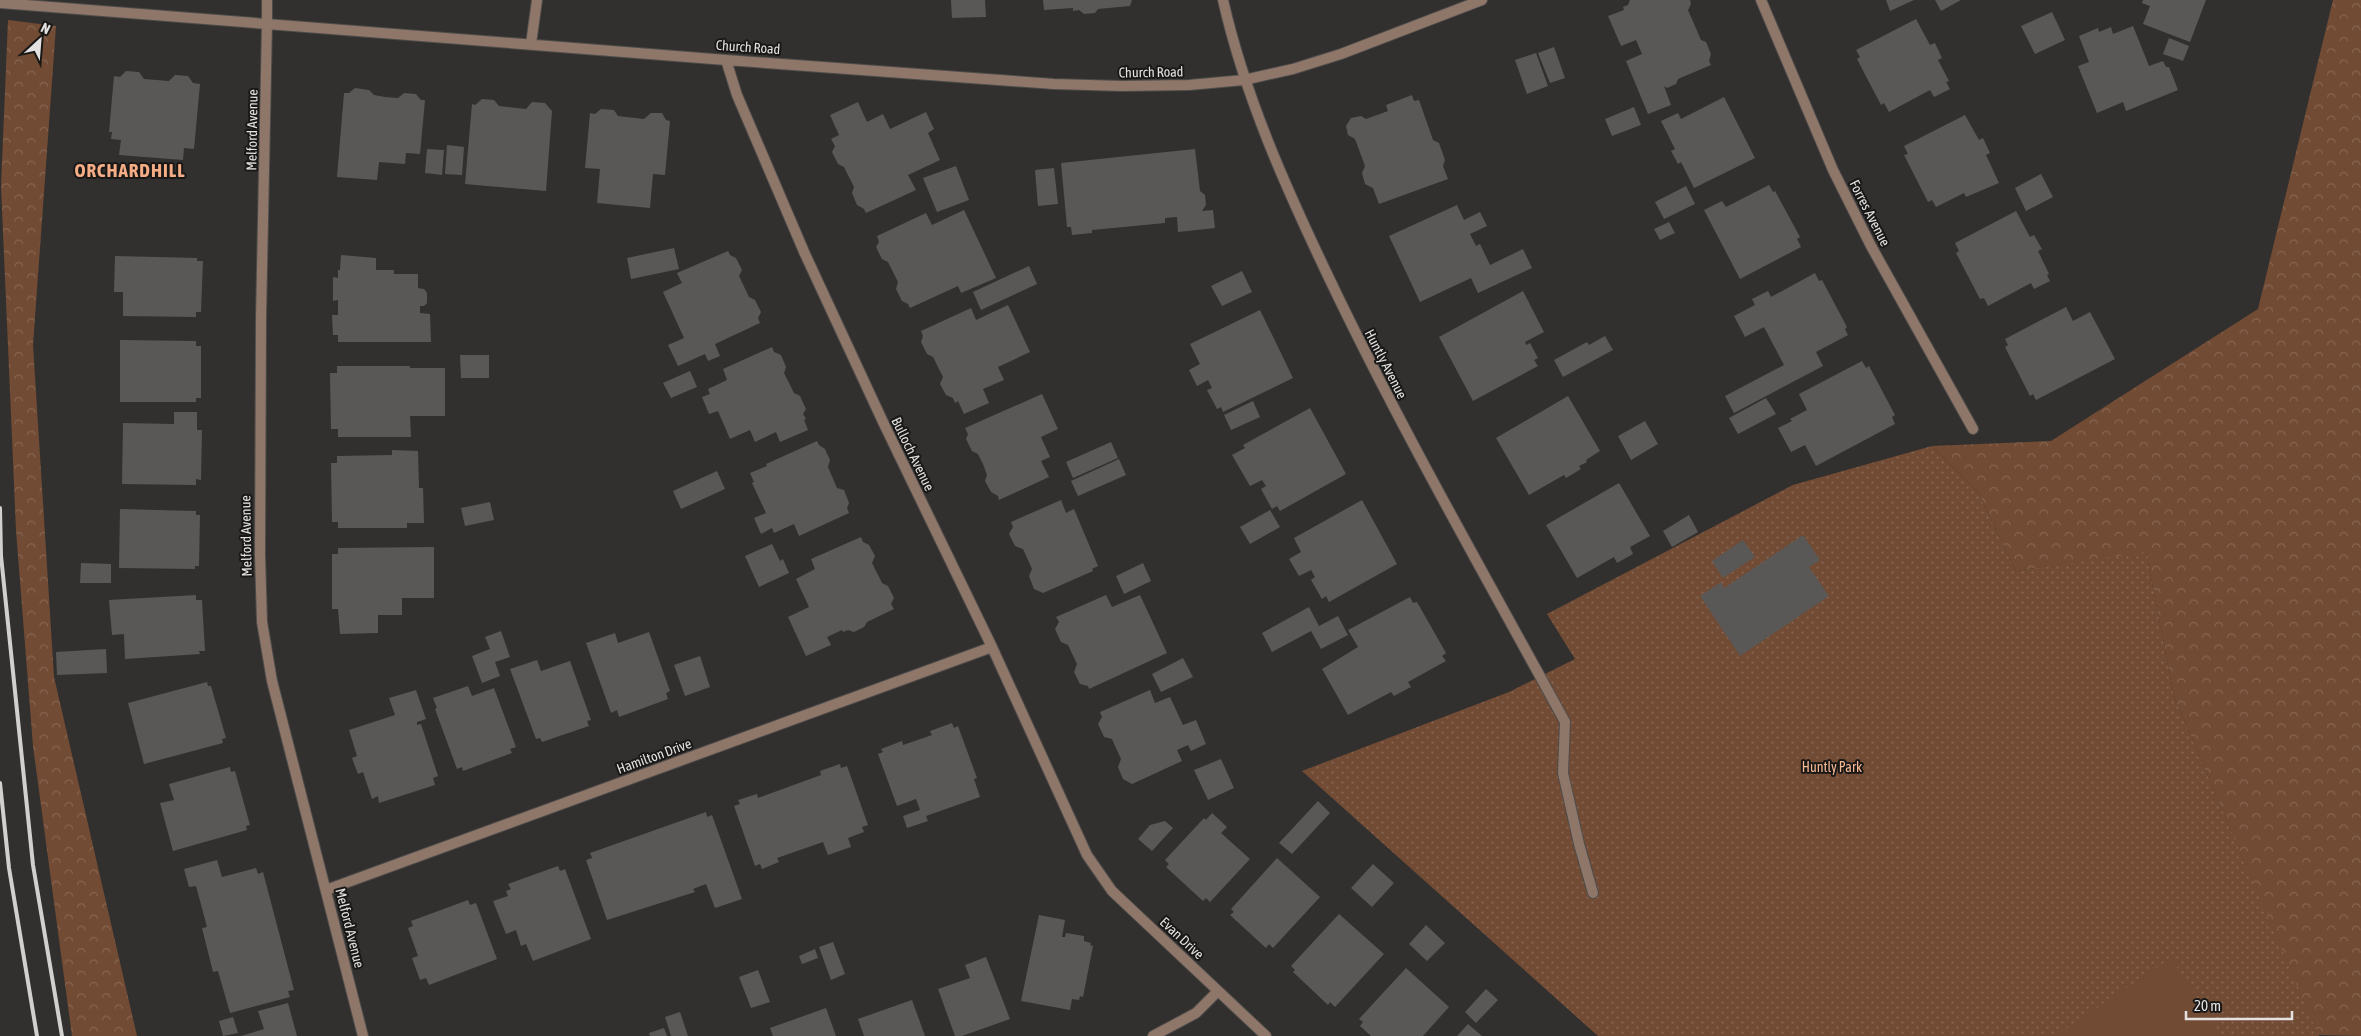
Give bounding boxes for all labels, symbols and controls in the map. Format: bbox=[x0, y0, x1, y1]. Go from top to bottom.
north arrow bbox=[15, 15, 65, 65]
text: N bbox=[38, 19, 53, 37]
street label: Church Road bbox=[715, 37, 781, 57]
street label: Church Road bbox=[1119, 63, 1183, 81]
street label: Melford Avenue bbox=[243, 89, 261, 171]
district label: ORCHARDHILL bbox=[74, 159, 186, 181]
street label: Forres Avenue bbox=[1846, 177, 1894, 249]
street label: Huntly Avenue bbox=[1362, 327, 1410, 401]
street label: Bulloch Avenue bbox=[888, 415, 938, 493]
street label: Melford Avenue bbox=[237, 495, 255, 577]
street label: Hamilton Drive bbox=[615, 735, 693, 777]
park label: Huntly Park bbox=[1802, 759, 1862, 775]
street label: Melford Avenue bbox=[332, 887, 368, 969]
street label: Evan Drive bbox=[1157, 914, 1207, 962]
scale bar bbox=[2186, 988, 2292, 1020]
text: 20 m bbox=[2194, 997, 2221, 1014]

